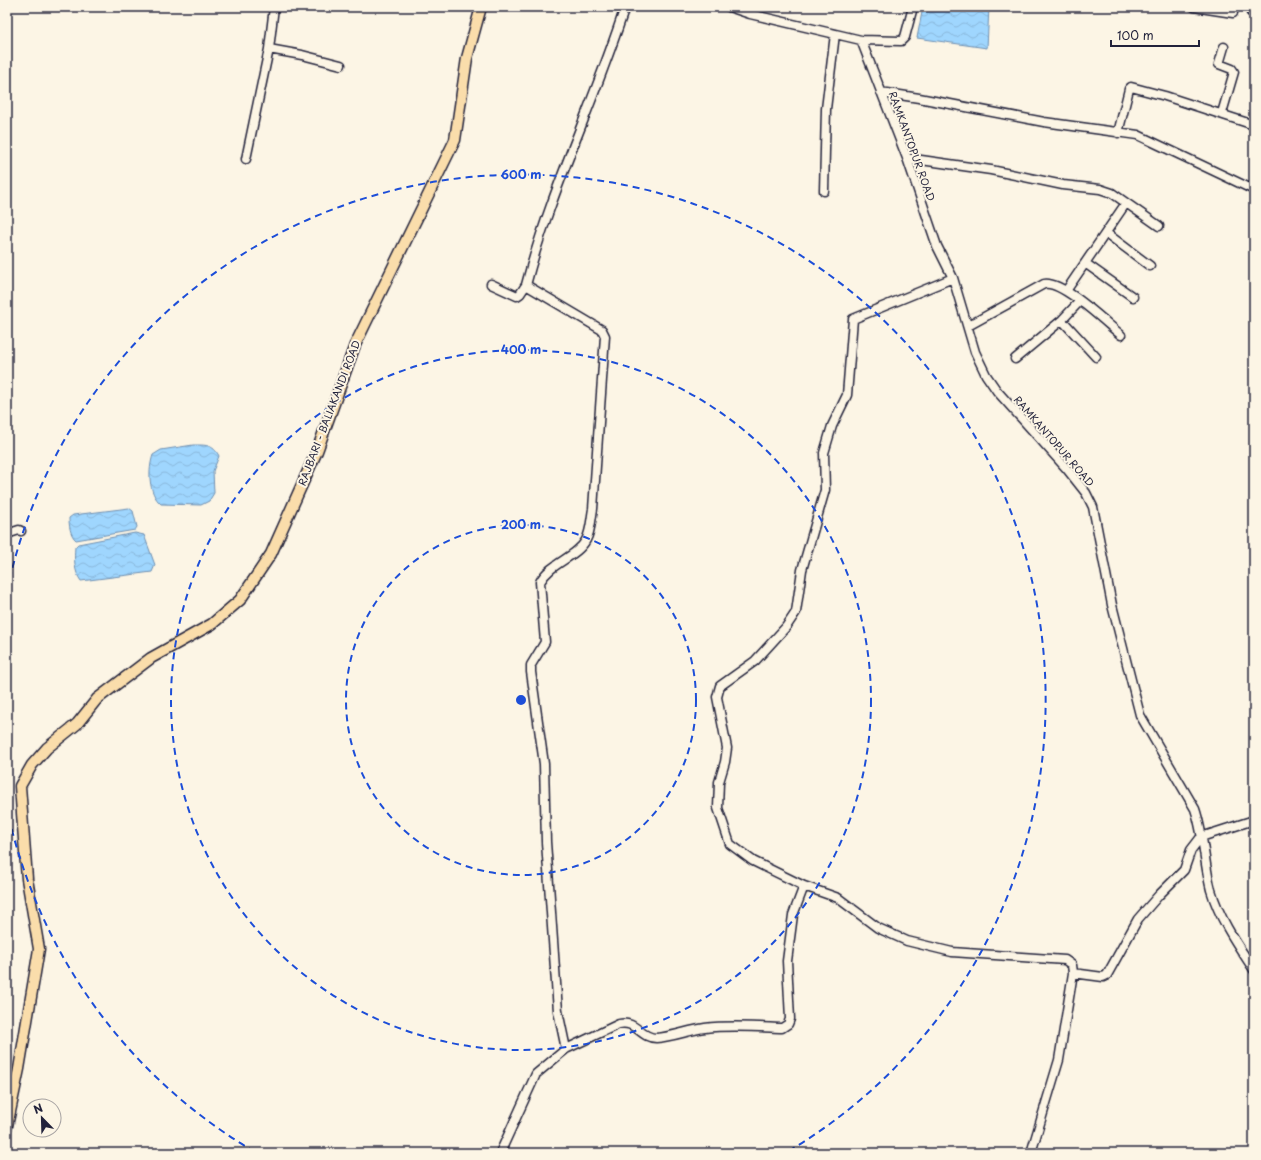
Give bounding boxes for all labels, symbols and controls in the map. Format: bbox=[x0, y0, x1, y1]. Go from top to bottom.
scale bar bbox=[1111, 22, 1199, 48]
text: 100 m bbox=[1117, 26, 1154, 44]
street label: RAMKANTOPUR ROAD bbox=[886, 89, 939, 203]
text: 600 m bbox=[501, 165, 541, 183]
street label: RAJBARI - BALIAKANDI ROAD bbox=[294, 338, 363, 488]
text: 400 m bbox=[501, 340, 541, 358]
street label: RAMKANTOPUR ROAD bbox=[1011, 392, 1098, 489]
text: 200 m bbox=[501, 515, 541, 533]
centre of rings bbox=[514, 693, 528, 707]
north arrow bbox=[22, 1098, 62, 1138]
text: N bbox=[31, 1099, 45, 1118]

